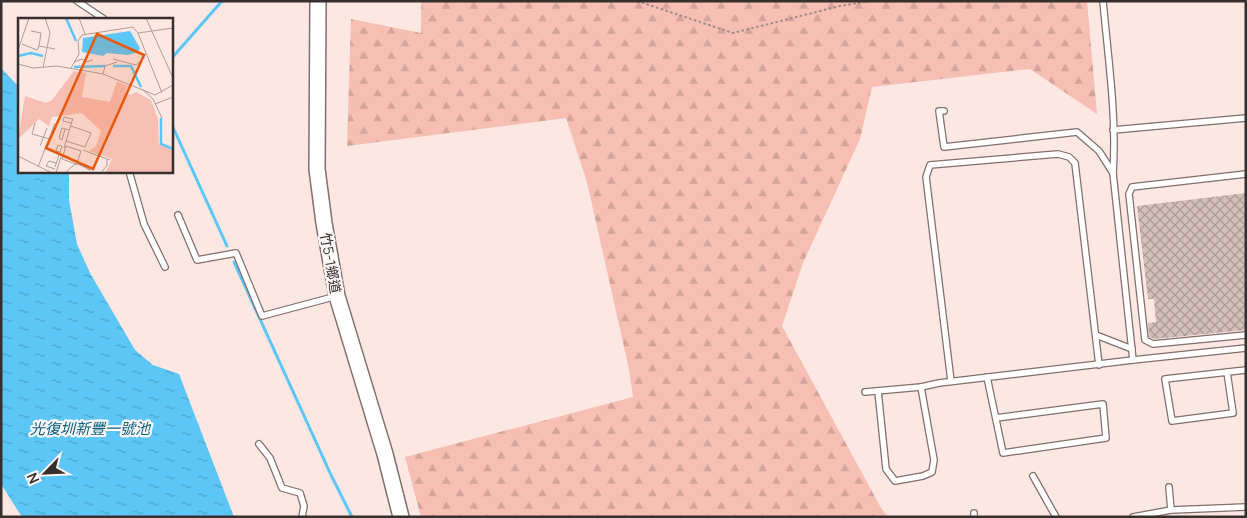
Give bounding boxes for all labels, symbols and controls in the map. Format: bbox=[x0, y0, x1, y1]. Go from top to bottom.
inset map bbox=[18, 18, 172, 172]
street label: 竹5-1鄉道 bbox=[316, 231, 346, 295]
water label: 光復圳新豐一號池 bbox=[30, 418, 152, 439]
north arrow bbox=[20, 448, 70, 498]
text: N bbox=[22, 470, 43, 487]

